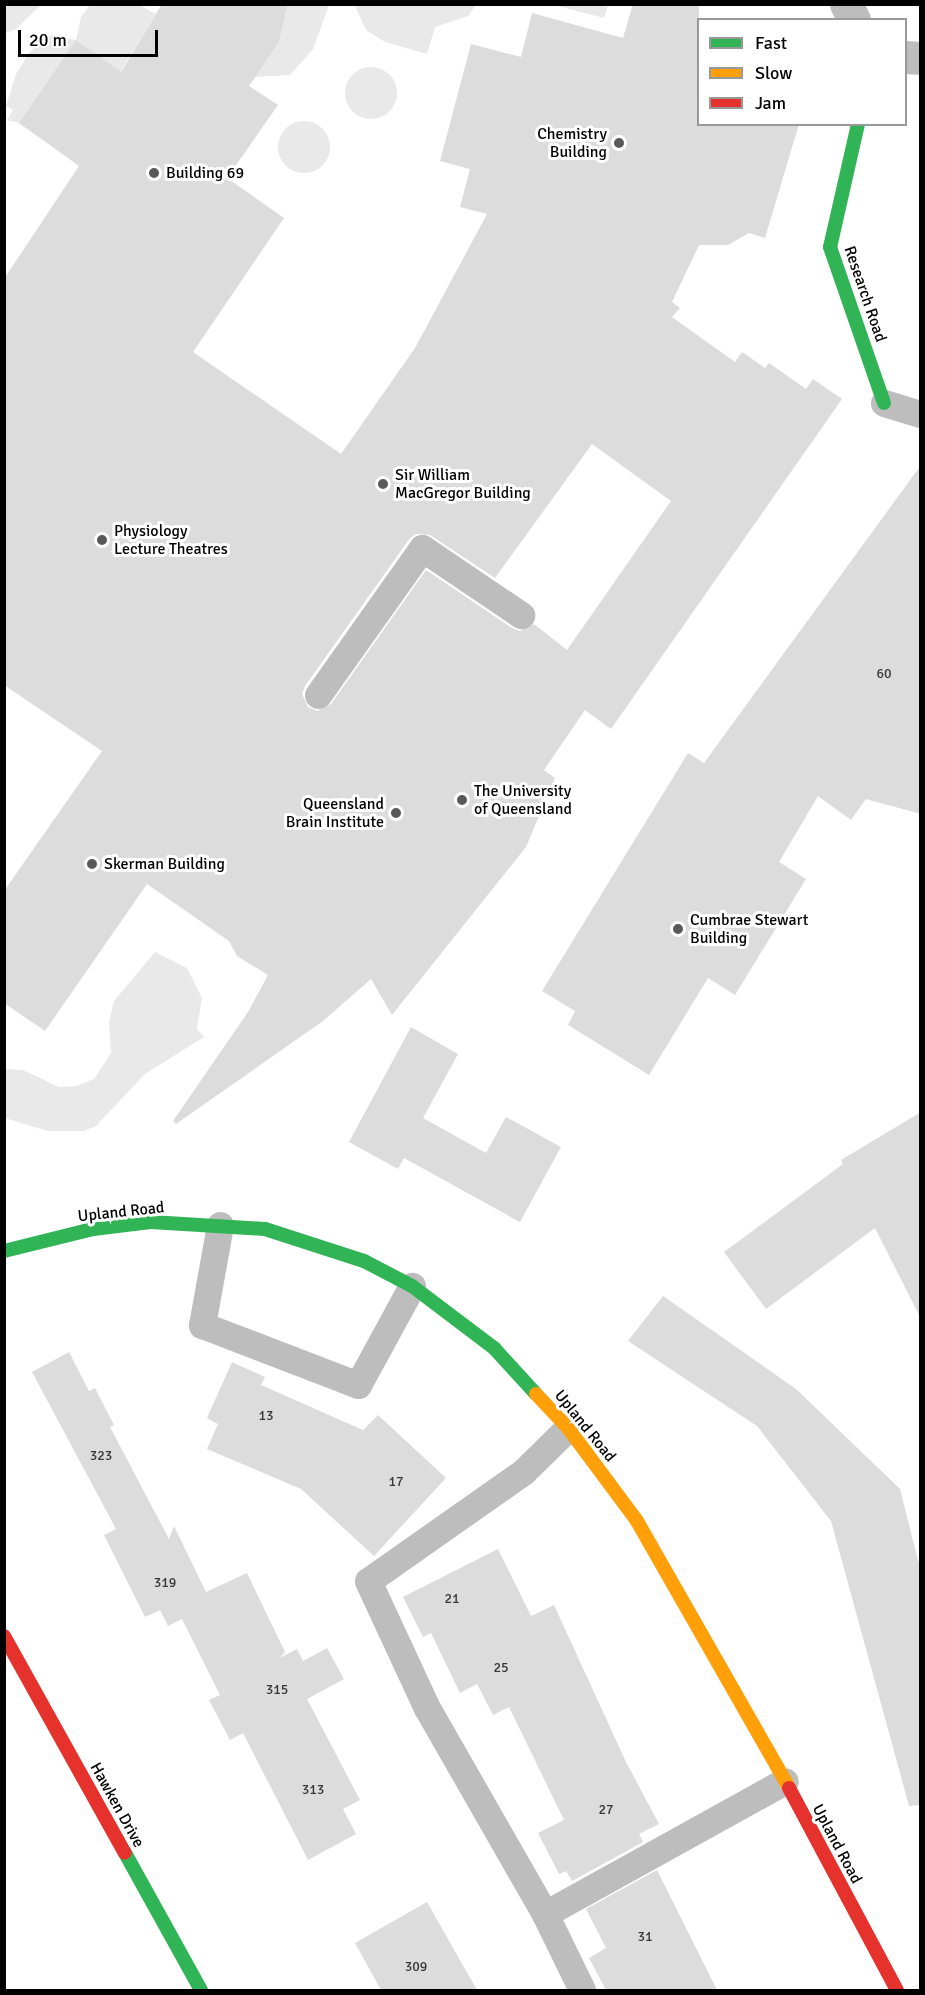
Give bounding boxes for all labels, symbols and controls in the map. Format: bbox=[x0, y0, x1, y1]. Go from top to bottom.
scale bar bbox=[21, 18, 160, 56]
legend bbox=[697, 18, 907, 126]
text: 20 m bbox=[29, 29, 67, 51]
text: Fast bbox=[755, 32, 787, 54]
text: Slow bbox=[755, 62, 792, 84]
text: Jam bbox=[755, 92, 786, 114]
place label: Chemistry Building bbox=[537, 124, 607, 162]
marker: Chemistry Building bbox=[612, 136, 626, 150]
place label: Building 69 bbox=[166, 163, 244, 183]
marker: Building 69 bbox=[147, 166, 161, 180]
street label: Research Road bbox=[840, 244, 890, 344]
place label: Sir William MacGregor Building bbox=[395, 465, 531, 503]
marker: Sir William MacGregor Building bbox=[376, 477, 390, 491]
place label: Physiology Lecture Theatres bbox=[114, 521, 228, 559]
marker: Physiology Lecture Theatres bbox=[95, 533, 109, 547]
house number: 60 bbox=[876, 666, 892, 682]
place label: The University of Queensland bbox=[474, 781, 572, 819]
marker: The University of Queensland bbox=[455, 793, 469, 807]
place label: Queensland Brain Institute bbox=[286, 794, 384, 832]
marker: Queensland Brain Institute bbox=[389, 806, 403, 820]
place label: Skerman Building bbox=[104, 854, 225, 874]
marker: Skerman Building bbox=[85, 857, 99, 871]
place label: Cumbrae Stewart Building bbox=[690, 910, 808, 948]
marker: Cumbrae Stewart Building bbox=[671, 922, 685, 936]
street label: Upland Road bbox=[77, 1198, 165, 1226]
street label: Upland Road bbox=[550, 1386, 620, 1466]
house number: 13 bbox=[258, 1408, 274, 1424]
house number: 323 bbox=[90, 1448, 112, 1464]
house number: 17 bbox=[388, 1474, 404, 1490]
house number: 319 bbox=[154, 1575, 176, 1591]
house number: 21 bbox=[444, 1591, 460, 1607]
house number: 25 bbox=[493, 1660, 509, 1676]
house number: 315 bbox=[266, 1682, 288, 1698]
street label: Hawken Drive bbox=[86, 1759, 148, 1851]
house number: 313 bbox=[302, 1782, 324, 1798]
street label: Upland Road bbox=[808, 1801, 866, 1887]
house number: 27 bbox=[598, 1802, 614, 1818]
house number: 31 bbox=[637, 1929, 653, 1945]
house number: 309 bbox=[405, 1959, 427, 1975]

